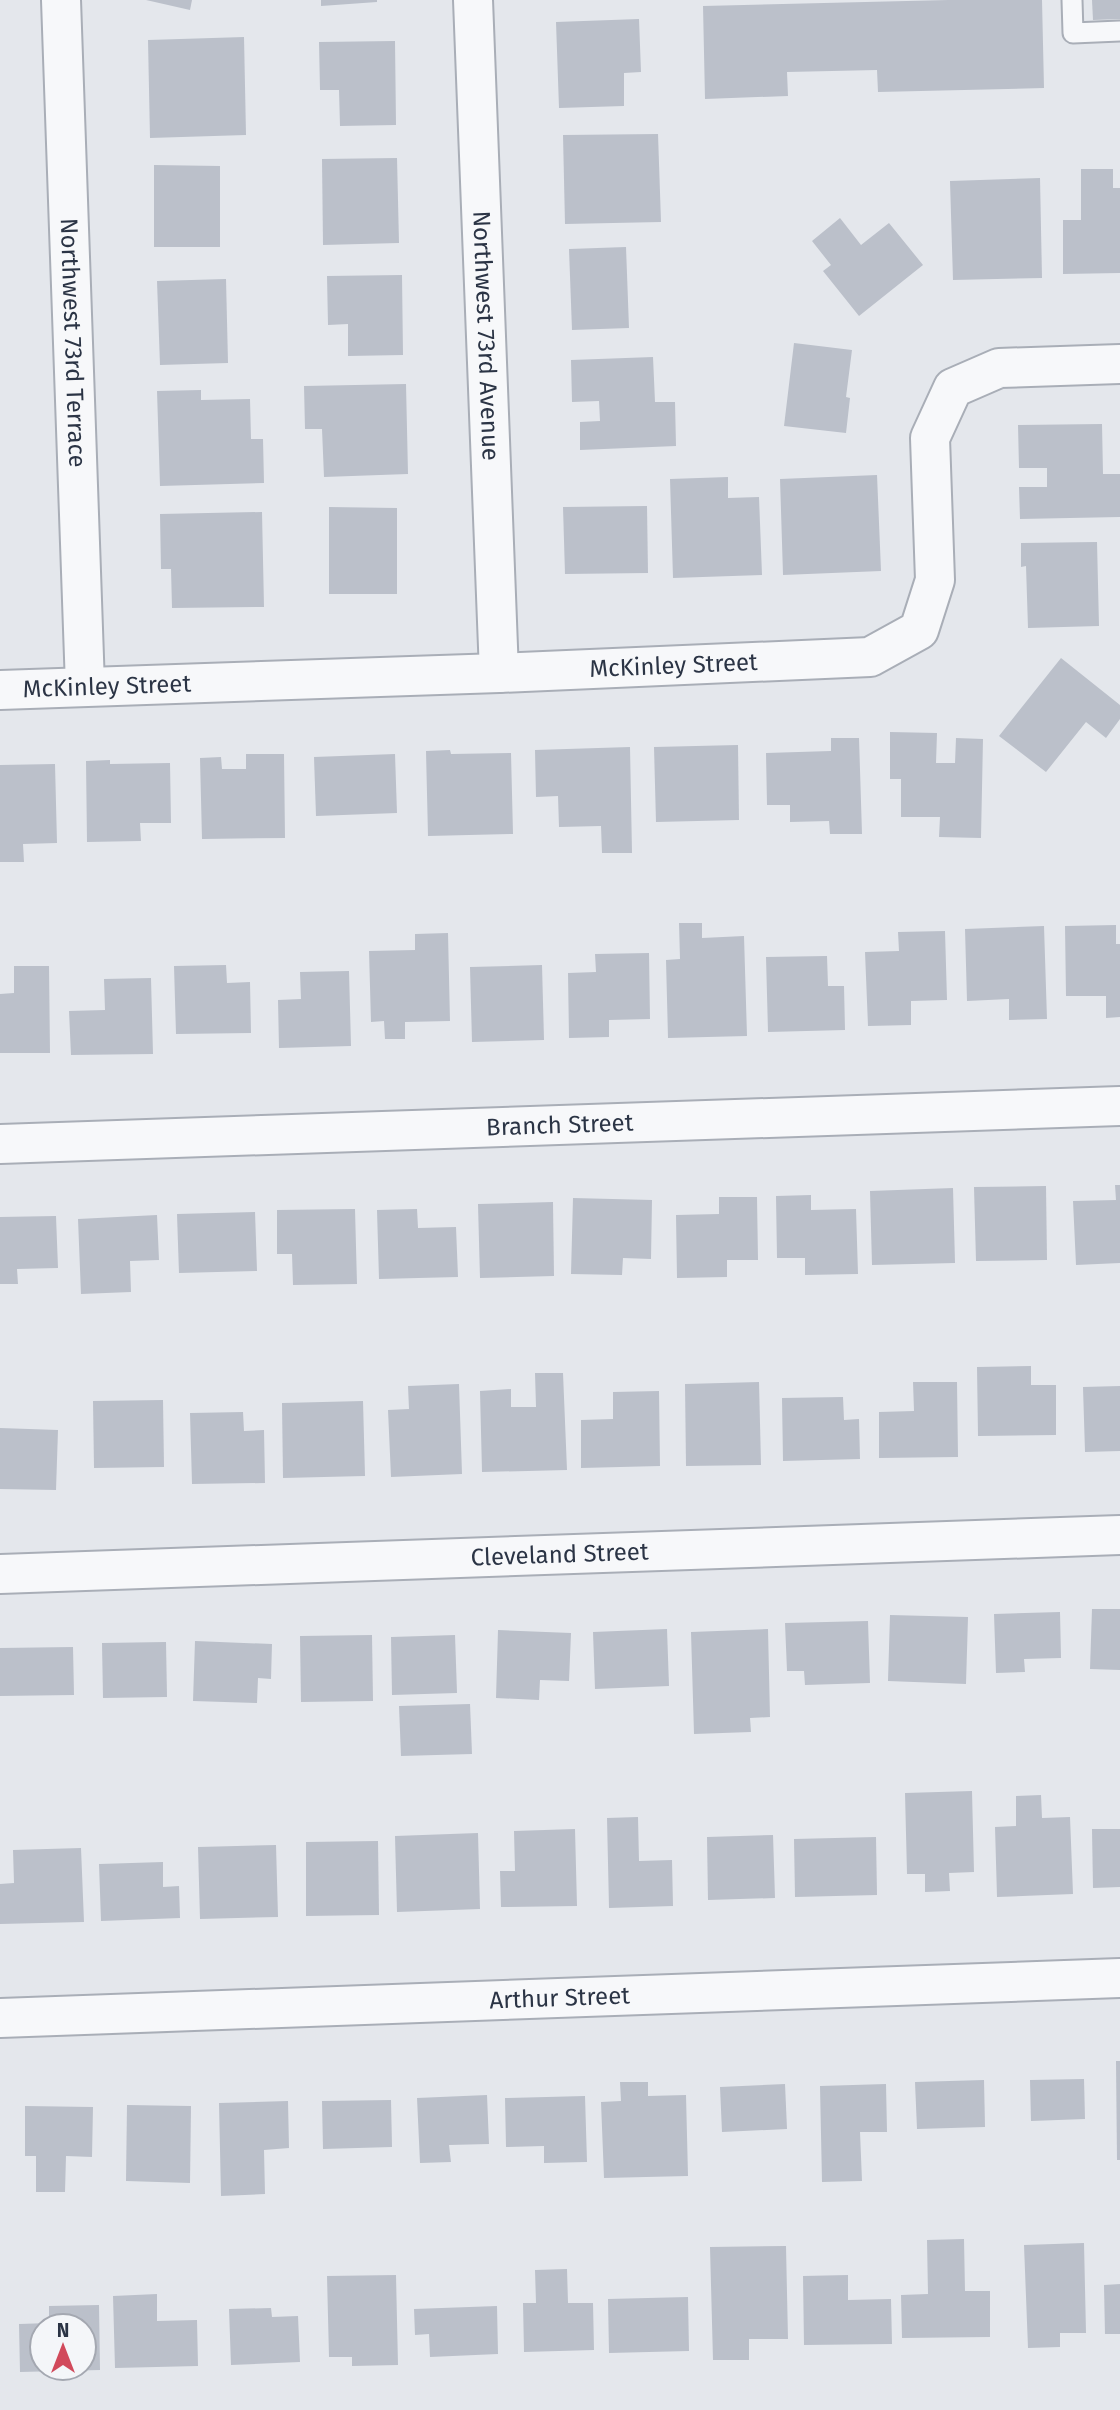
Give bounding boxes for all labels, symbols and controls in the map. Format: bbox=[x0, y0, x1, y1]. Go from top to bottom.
street label: Northwest 73rd Avenue bbox=[467, 210, 505, 461]
street label: Northwest 73rd Terrace bbox=[55, 217, 91, 468]
street label: McKinley Street bbox=[589, 648, 759, 683]
street label: McKinley Street bbox=[22, 669, 192, 703]
street label: Branch Street bbox=[486, 1109, 634, 1142]
street label: Cleveland Street bbox=[470, 1537, 649, 1572]
street label: Arthur Street bbox=[489, 1982, 631, 2015]
north arrow bbox=[28, 2312, 98, 2382]
text: N bbox=[57, 2319, 69, 2342]

